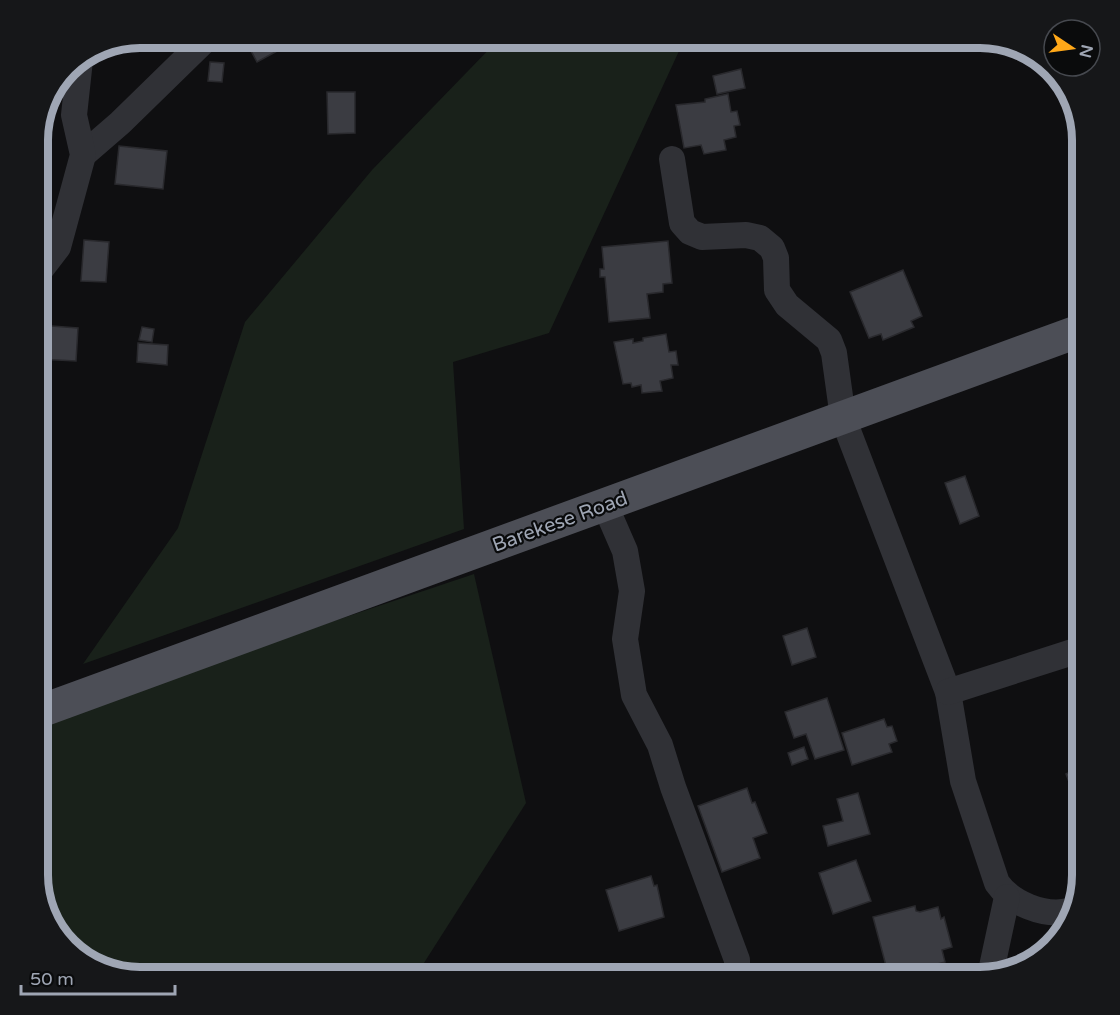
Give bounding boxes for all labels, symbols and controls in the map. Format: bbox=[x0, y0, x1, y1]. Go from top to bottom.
north arrow bbox=[1042, 18, 1102, 78]
text: N bbox=[1074, 43, 1097, 60]
street label: Barekese Road bbox=[489, 486, 631, 558]
scale bar bbox=[21, 958, 176, 996]
text: 50 m bbox=[30, 968, 74, 990]

